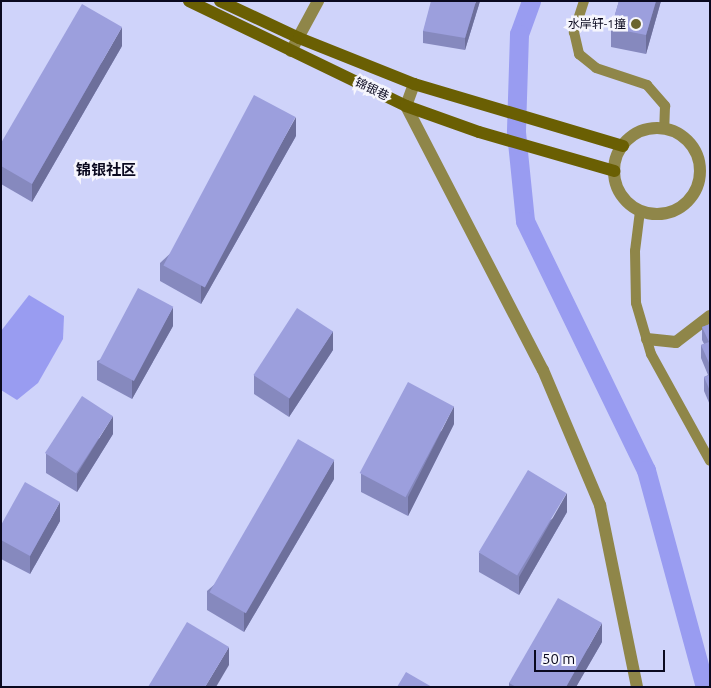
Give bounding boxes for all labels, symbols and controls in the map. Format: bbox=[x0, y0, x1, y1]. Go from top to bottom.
place label: 水岸轩-1撞 bbox=[568, 17, 626, 31]
marker: 水岸轩-1撞 bbox=[630, 18, 642, 30]
street label: 锦银巷 bbox=[353, 75, 391, 103]
district label: 锦银社区 bbox=[76, 161, 136, 179]
scale bar bbox=[536, 640, 667, 672]
text: 50 m bbox=[542, 650, 575, 667]

